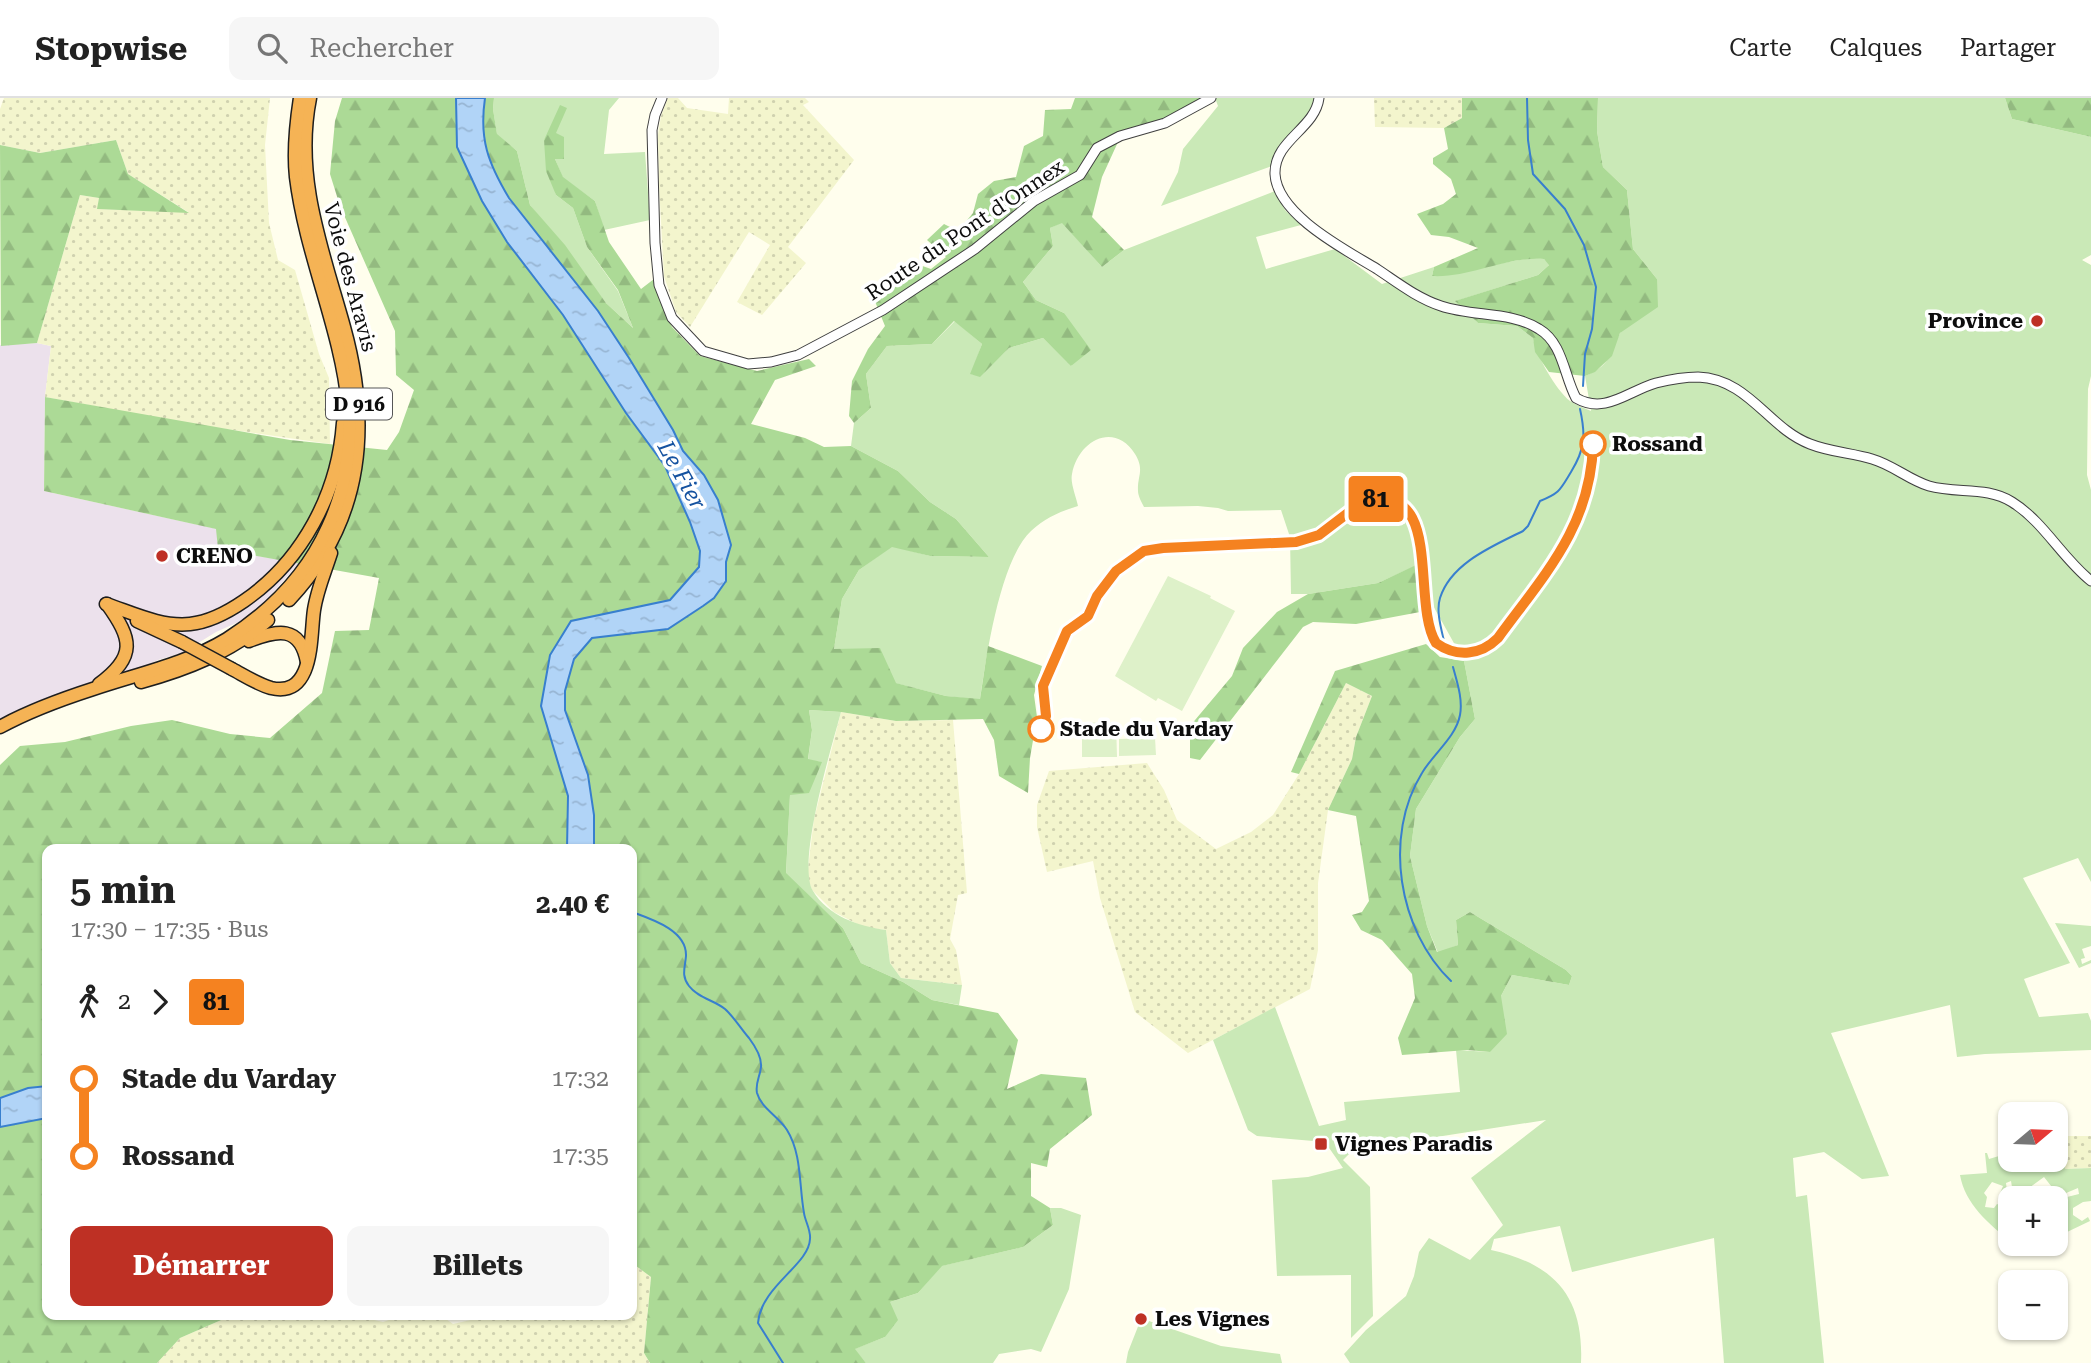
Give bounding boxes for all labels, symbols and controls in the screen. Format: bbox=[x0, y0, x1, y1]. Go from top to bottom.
search box bbox=[229, 17, 719, 80]
text: Stopwise bbox=[35, 29, 187, 68]
icon: search bbox=[253, 29, 291, 67]
text: Rechercher bbox=[309, 33, 454, 63]
text: Carte bbox=[1729, 34, 1792, 62]
text: Calques bbox=[1830, 34, 1922, 62]
text: Partager bbox=[1960, 34, 2056, 62]
street label: Route du Pont d'Onnex bbox=[861, 155, 1069, 305]
street label: Voie des Aravis bbox=[319, 200, 381, 354]
place label: Province bbox=[1928, 309, 2023, 333]
marker: Province bbox=[2029, 313, 2045, 329]
road number: D 916 bbox=[326, 388, 392, 420]
marker: Rossand bbox=[1580, 431, 1606, 457]
place label: Rossand bbox=[1612, 432, 1703, 456]
water label: Le Fier bbox=[651, 435, 712, 515]
line badge: 81 bbox=[1344, 476, 1408, 522]
text: 81 bbox=[1363, 485, 1389, 513]
place label: CRENO bbox=[176, 544, 253, 568]
marker: CRENO bbox=[154, 548, 170, 564]
marker: Stade du Varday bbox=[1028, 716, 1054, 742]
place label: Stade du Varday bbox=[1060, 717, 1233, 741]
text: 5 min bbox=[70, 868, 176, 912]
text: 2.40 € bbox=[536, 889, 609, 919]
text: 17:30 – 17:35 · Bus bbox=[70, 916, 268, 943]
icon: walk bbox=[70, 983, 108, 1021]
icon: forward bbox=[141, 983, 179, 1021]
text: 2 bbox=[118, 988, 131, 1015]
text: 81 bbox=[203, 988, 230, 1016]
text: Stade du Varday bbox=[122, 1064, 336, 1094]
text: 17:32 bbox=[552, 1065, 609, 1092]
north arrow bbox=[1998, 1102, 2068, 1172]
map controls bbox=[1998, 1102, 2068, 1340]
place label: Vignes Paradis bbox=[1335, 1132, 1493, 1156]
marker: Vignes Paradis bbox=[1313, 1136, 1329, 1152]
text: Rossand bbox=[122, 1141, 234, 1171]
text: 17:35 bbox=[552, 1142, 609, 1169]
button: + bbox=[1998, 1186, 2068, 1256]
button: Démarrer bbox=[70, 1226, 333, 1306]
button: Billets bbox=[347, 1226, 609, 1306]
button: − bbox=[1998, 1270, 2068, 1340]
place label: Les Vignes bbox=[1155, 1307, 1270, 1331]
marker: Les Vignes bbox=[1133, 1311, 1149, 1327]

